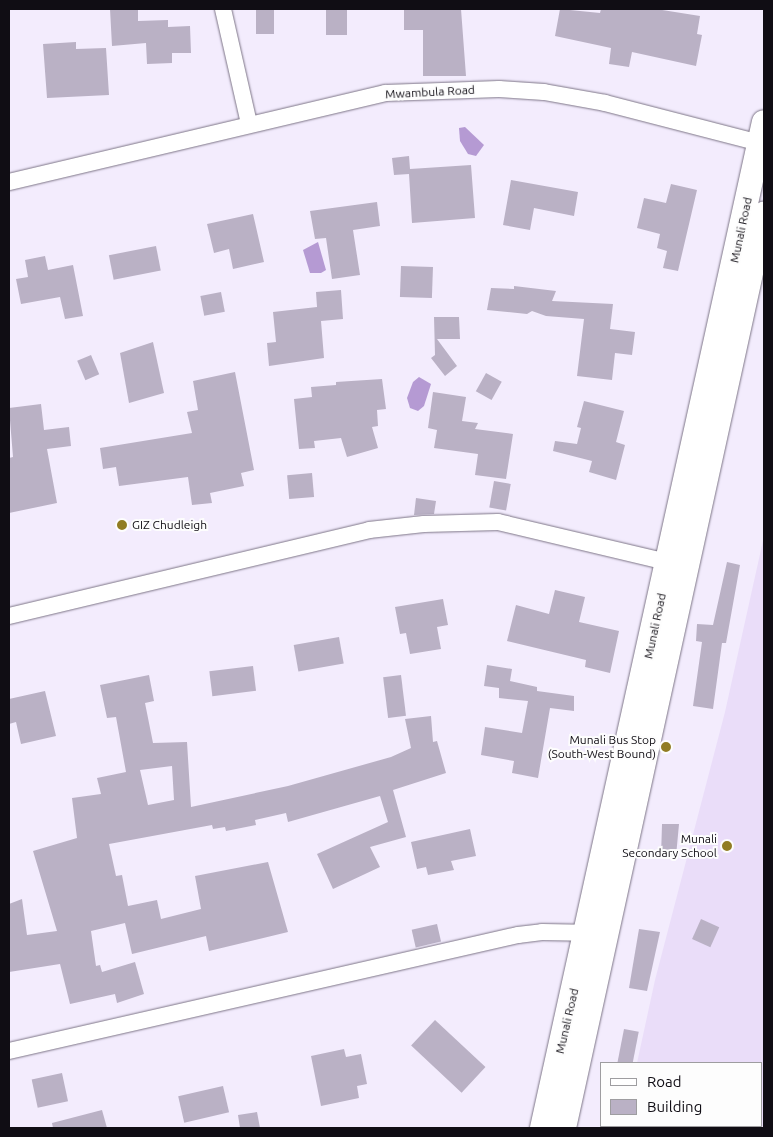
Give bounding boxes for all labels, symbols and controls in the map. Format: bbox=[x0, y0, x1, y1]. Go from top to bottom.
street label: Mwambula Road bbox=[385, 82, 475, 102]
street label: Munali Road bbox=[727, 196, 755, 264]
place label: GIZ Chudleigh bbox=[132, 518, 207, 532]
marker: GIZ Chudleigh bbox=[116, 519, 128, 531]
street label: Munali Road bbox=[641, 592, 669, 660]
place label: Munali Bus Stop (South-West Bound) bbox=[548, 733, 656, 761]
marker: Munali Bus Stop (South-West Bound) bbox=[660, 741, 672, 753]
place label: Munali Secondary School bbox=[622, 832, 717, 860]
marker: Munali Secondary School bbox=[721, 840, 733, 852]
street label: Munali Road bbox=[552, 987, 582, 1055]
legend bbox=[600, 1062, 763, 1127]
text: Road bbox=[647, 1073, 682, 1090]
text: Building bbox=[647, 1098, 702, 1115]

